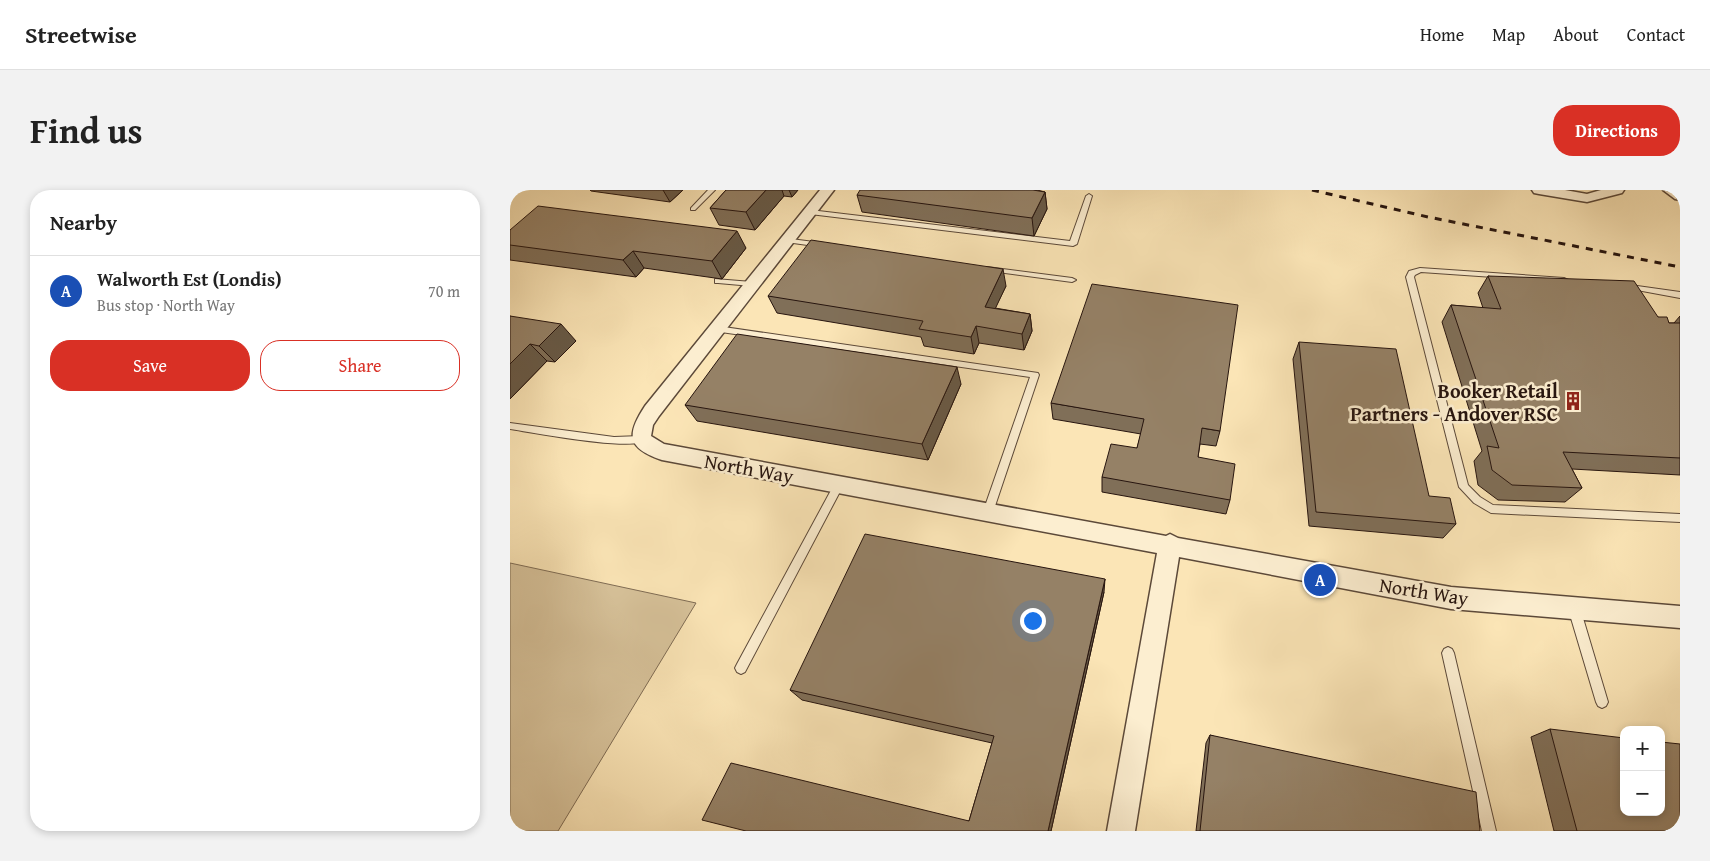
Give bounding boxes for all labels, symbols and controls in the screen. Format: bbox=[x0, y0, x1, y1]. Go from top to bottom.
text: Streetwise bbox=[25, 17, 137, 52]
text: Home bbox=[1420, 21, 1464, 48]
text: Map bbox=[1492, 21, 1525, 48]
text: About bbox=[1553, 21, 1599, 48]
text: Contact bbox=[1627, 21, 1685, 48]
text: Find us bbox=[30, 105, 143, 156]
button: Directions bbox=[1553, 105, 1680, 156]
text: Nearby bbox=[50, 207, 117, 238]
text: Walworth Est (Londis) bbox=[97, 265, 282, 293]
text: A bbox=[61, 279, 71, 303]
text: 70 m bbox=[428, 279, 460, 303]
text: Bus stop · North Way bbox=[97, 293, 235, 317]
button: Save bbox=[50, 340, 250, 391]
button: Share bbox=[260, 340, 460, 391]
place label: Booker Retail Partners - Andover RSC bbox=[1350, 376, 1558, 428]
building icon: Booker Retail Partners - Andover RSC bbox=[1562, 390, 1584, 412]
street label: North Way bbox=[702, 446, 796, 490]
pin: A bbox=[1304, 561, 1336, 599]
street label: North Way bbox=[1377, 570, 1471, 612]
your location bbox=[1020, 608, 1046, 634]
map controls bbox=[1620, 726, 1665, 816]
button: + bbox=[1620, 726, 1665, 771]
button: − bbox=[1620, 771, 1665, 816]

